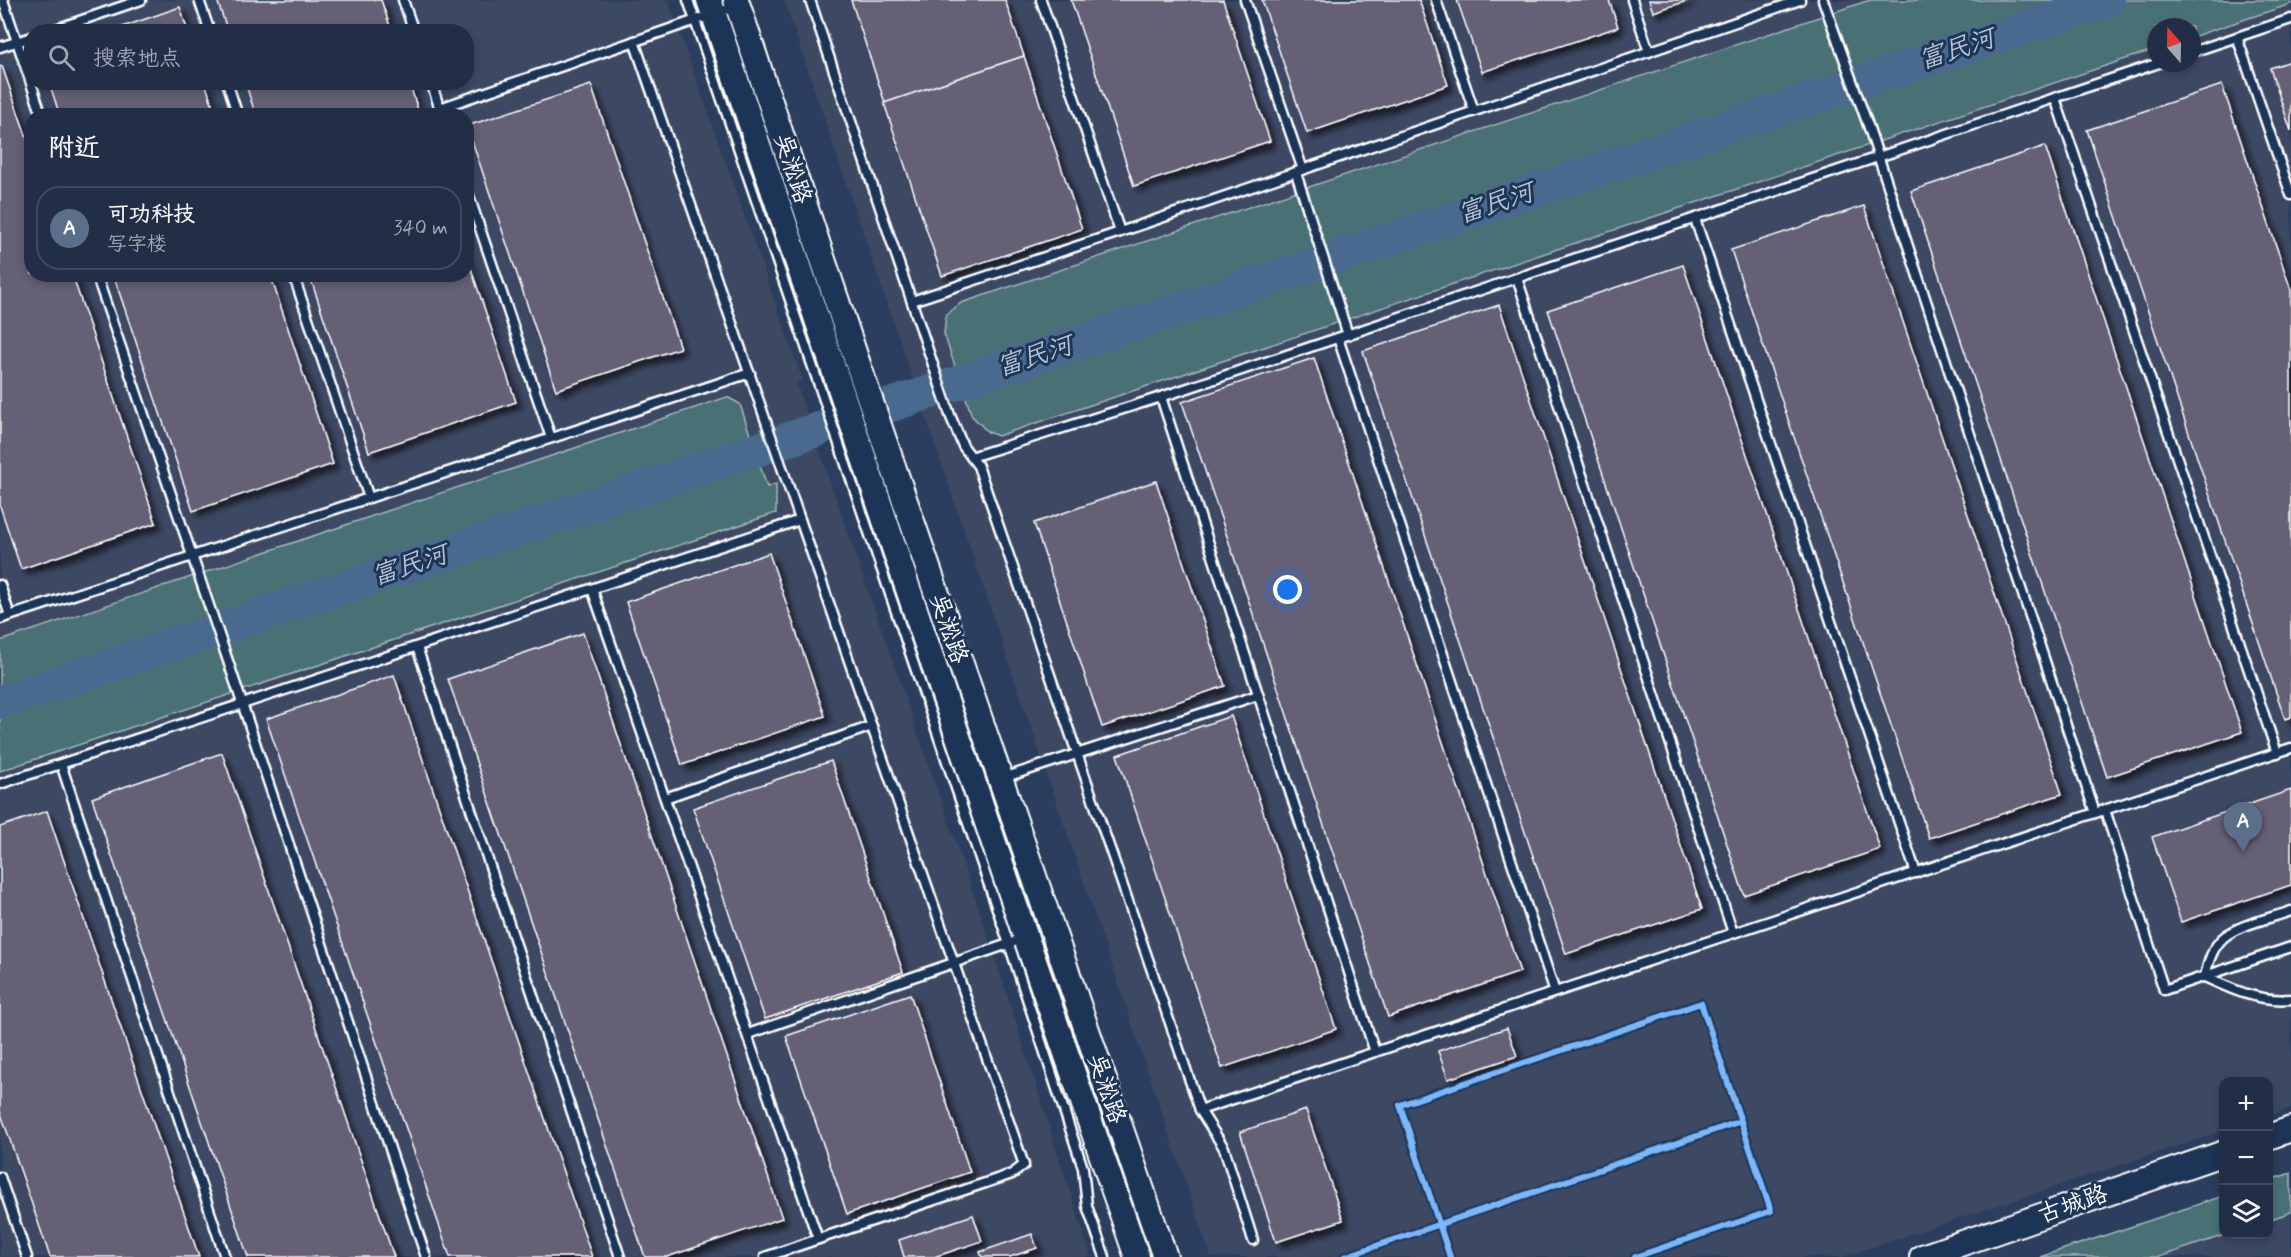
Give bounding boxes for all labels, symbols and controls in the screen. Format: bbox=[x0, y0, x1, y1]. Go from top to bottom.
north arrow bbox=[2147, 18, 2201, 72]
water label: 富民河 bbox=[1915, 21, 2003, 78]
search box bbox=[24, 24, 474, 90]
icon: search bbox=[45, 41, 78, 74]
text: 搜索地点 bbox=[93, 45, 181, 73]
street label: 吴淞路 bbox=[766, 130, 818, 208]
text: 附近 bbox=[48, 132, 100, 166]
water label: 富民河 bbox=[1454, 175, 1542, 232]
text: 可功科技 bbox=[107, 201, 195, 229]
text: A bbox=[63, 215, 76, 242]
text: 340 m bbox=[393, 215, 448, 242]
text: 写字楼 bbox=[107, 231, 167, 258]
water label: 富民河 bbox=[993, 328, 1081, 385]
water label: 富民河 bbox=[368, 537, 456, 594]
your location bbox=[1273, 575, 1302, 604]
street label: 吴淞路 bbox=[922, 590, 974, 668]
pin: A bbox=[2224, 802, 2262, 852]
street label: 吴淞路 bbox=[1080, 1050, 1132, 1128]
map controls bbox=[2219, 1077, 2273, 1239]
button: + bbox=[2219, 1077, 2273, 1131]
button: − bbox=[2219, 1131, 2273, 1185]
street label: 古城路 bbox=[2034, 1179, 2112, 1231]
button: layers bbox=[2219, 1185, 2273, 1239]

